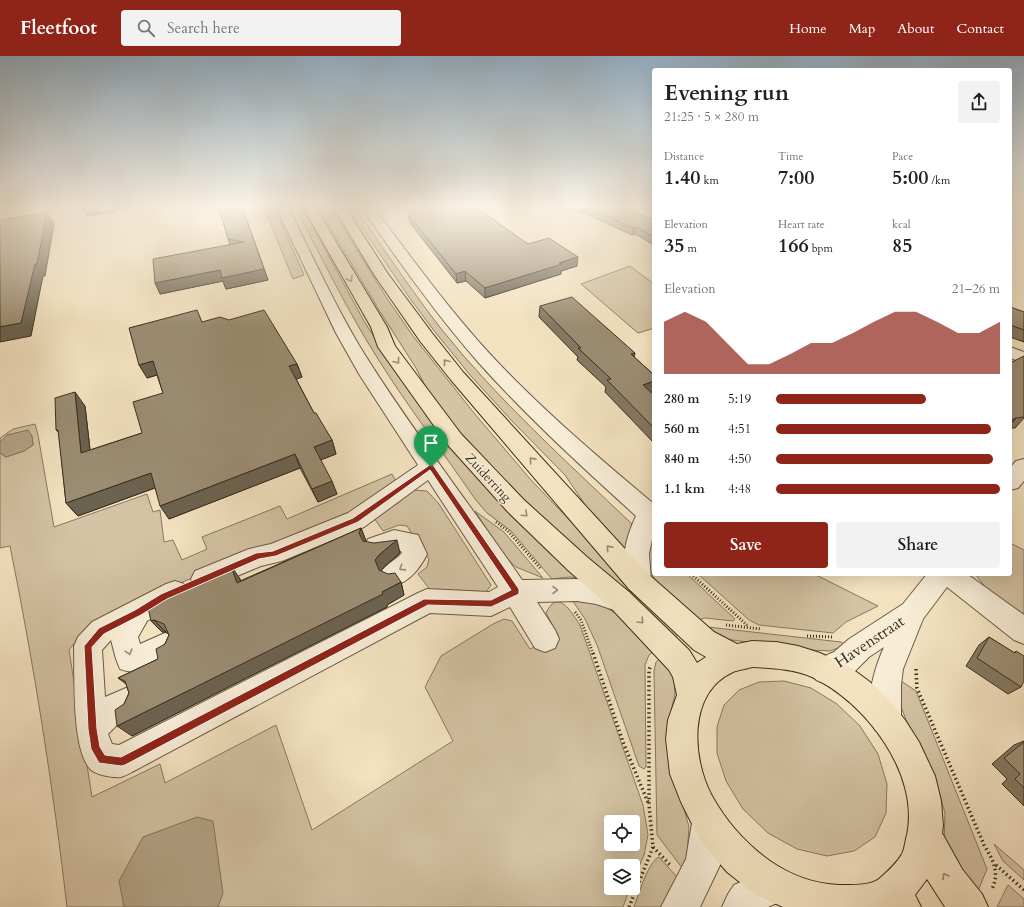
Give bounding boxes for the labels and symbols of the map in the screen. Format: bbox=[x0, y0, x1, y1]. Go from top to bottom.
one-way arrow bbox=[346, 275, 353, 282]
one-way arrow bbox=[392, 357, 399, 364]
one-way arrow bbox=[444, 360, 451, 367]
pin bbox=[414, 426, 448, 467]
street label: Zuiderring bbox=[461, 449, 516, 507]
one-way arrow bbox=[529, 457, 536, 465]
one-way arrow bbox=[520, 510, 528, 517]
one-way arrow bbox=[606, 545, 614, 553]
one-way arrow bbox=[399, 563, 406, 571]
one-way arrow bbox=[552, 586, 558, 594]
street label: Havenstraat bbox=[830, 610, 909, 673]
one-way arrow bbox=[636, 617, 643, 624]
one-way arrow bbox=[124, 648, 133, 655]
one-way arrow bbox=[942, 873, 950, 880]

